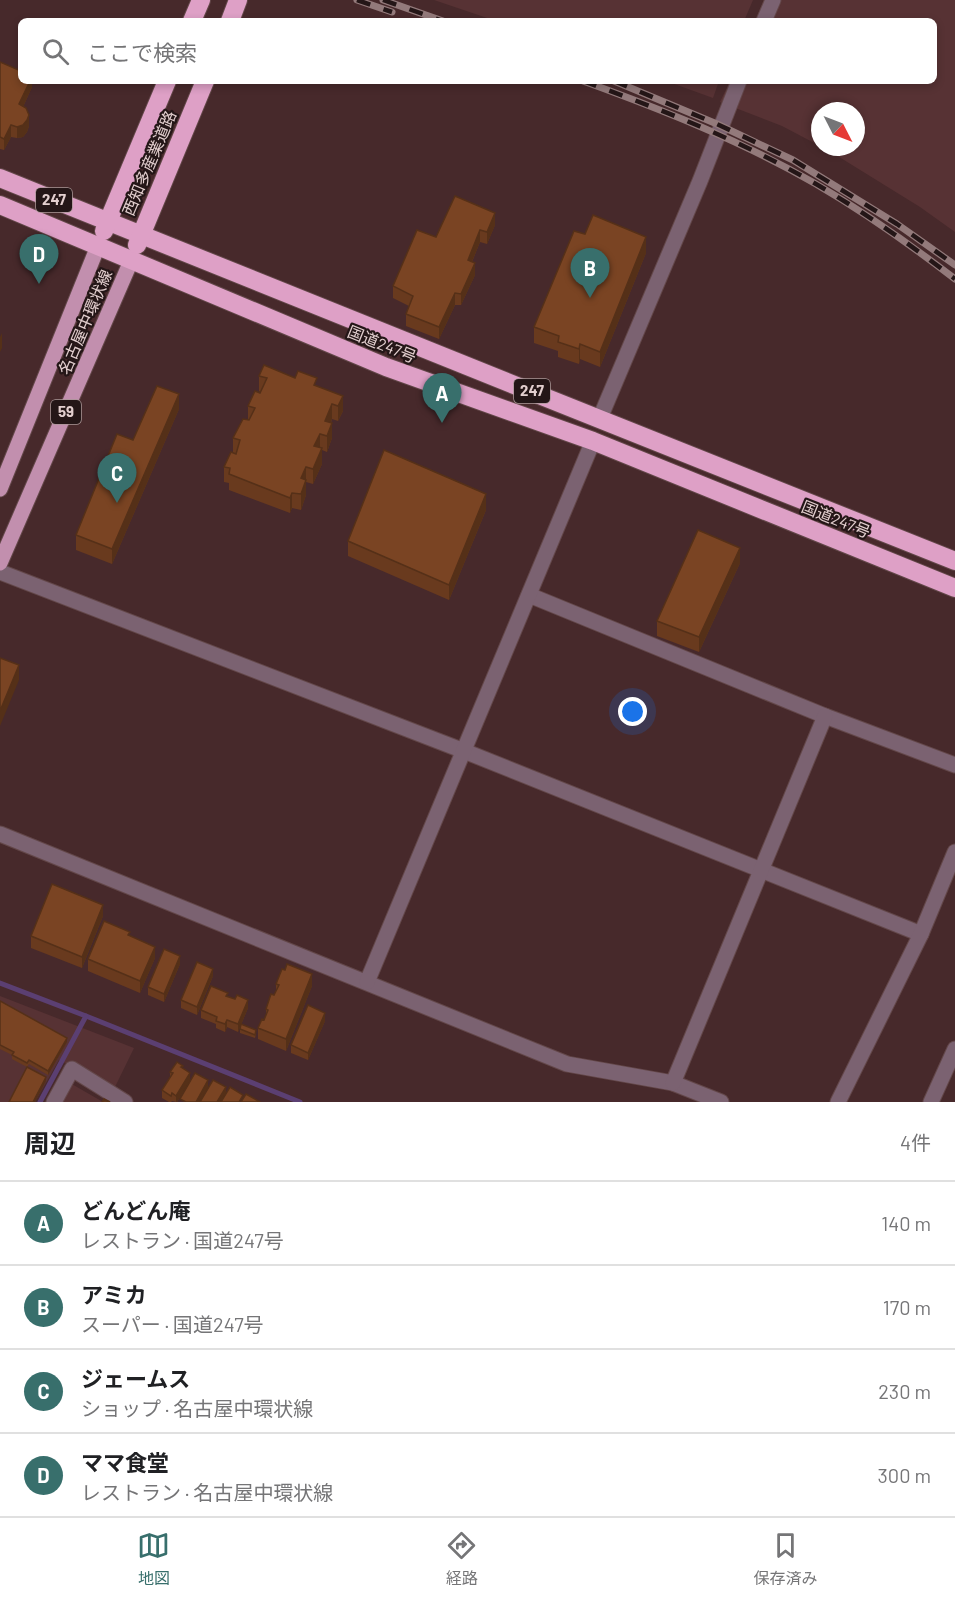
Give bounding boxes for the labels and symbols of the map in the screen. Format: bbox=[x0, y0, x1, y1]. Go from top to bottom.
north arrow bbox=[811, 102, 865, 156]
street label: 西知多産業道路 bbox=[118, 108, 179, 218]
road number: 247 bbox=[36, 188, 72, 212]
pin: D bbox=[20, 234, 58, 284]
pin: B bbox=[570, 248, 610, 298]
street label: 名古屋中環状線 bbox=[54, 267, 115, 377]
street label: 国道247号 bbox=[345, 321, 419, 366]
pin: A bbox=[422, 374, 462, 423]
road number: 247 bbox=[514, 379, 550, 403]
road number: 59 bbox=[51, 400, 81, 424]
pin: C bbox=[98, 454, 136, 503]
street label: 国道247号 bbox=[799, 496, 873, 541]
your location bbox=[618, 697, 647, 726]

